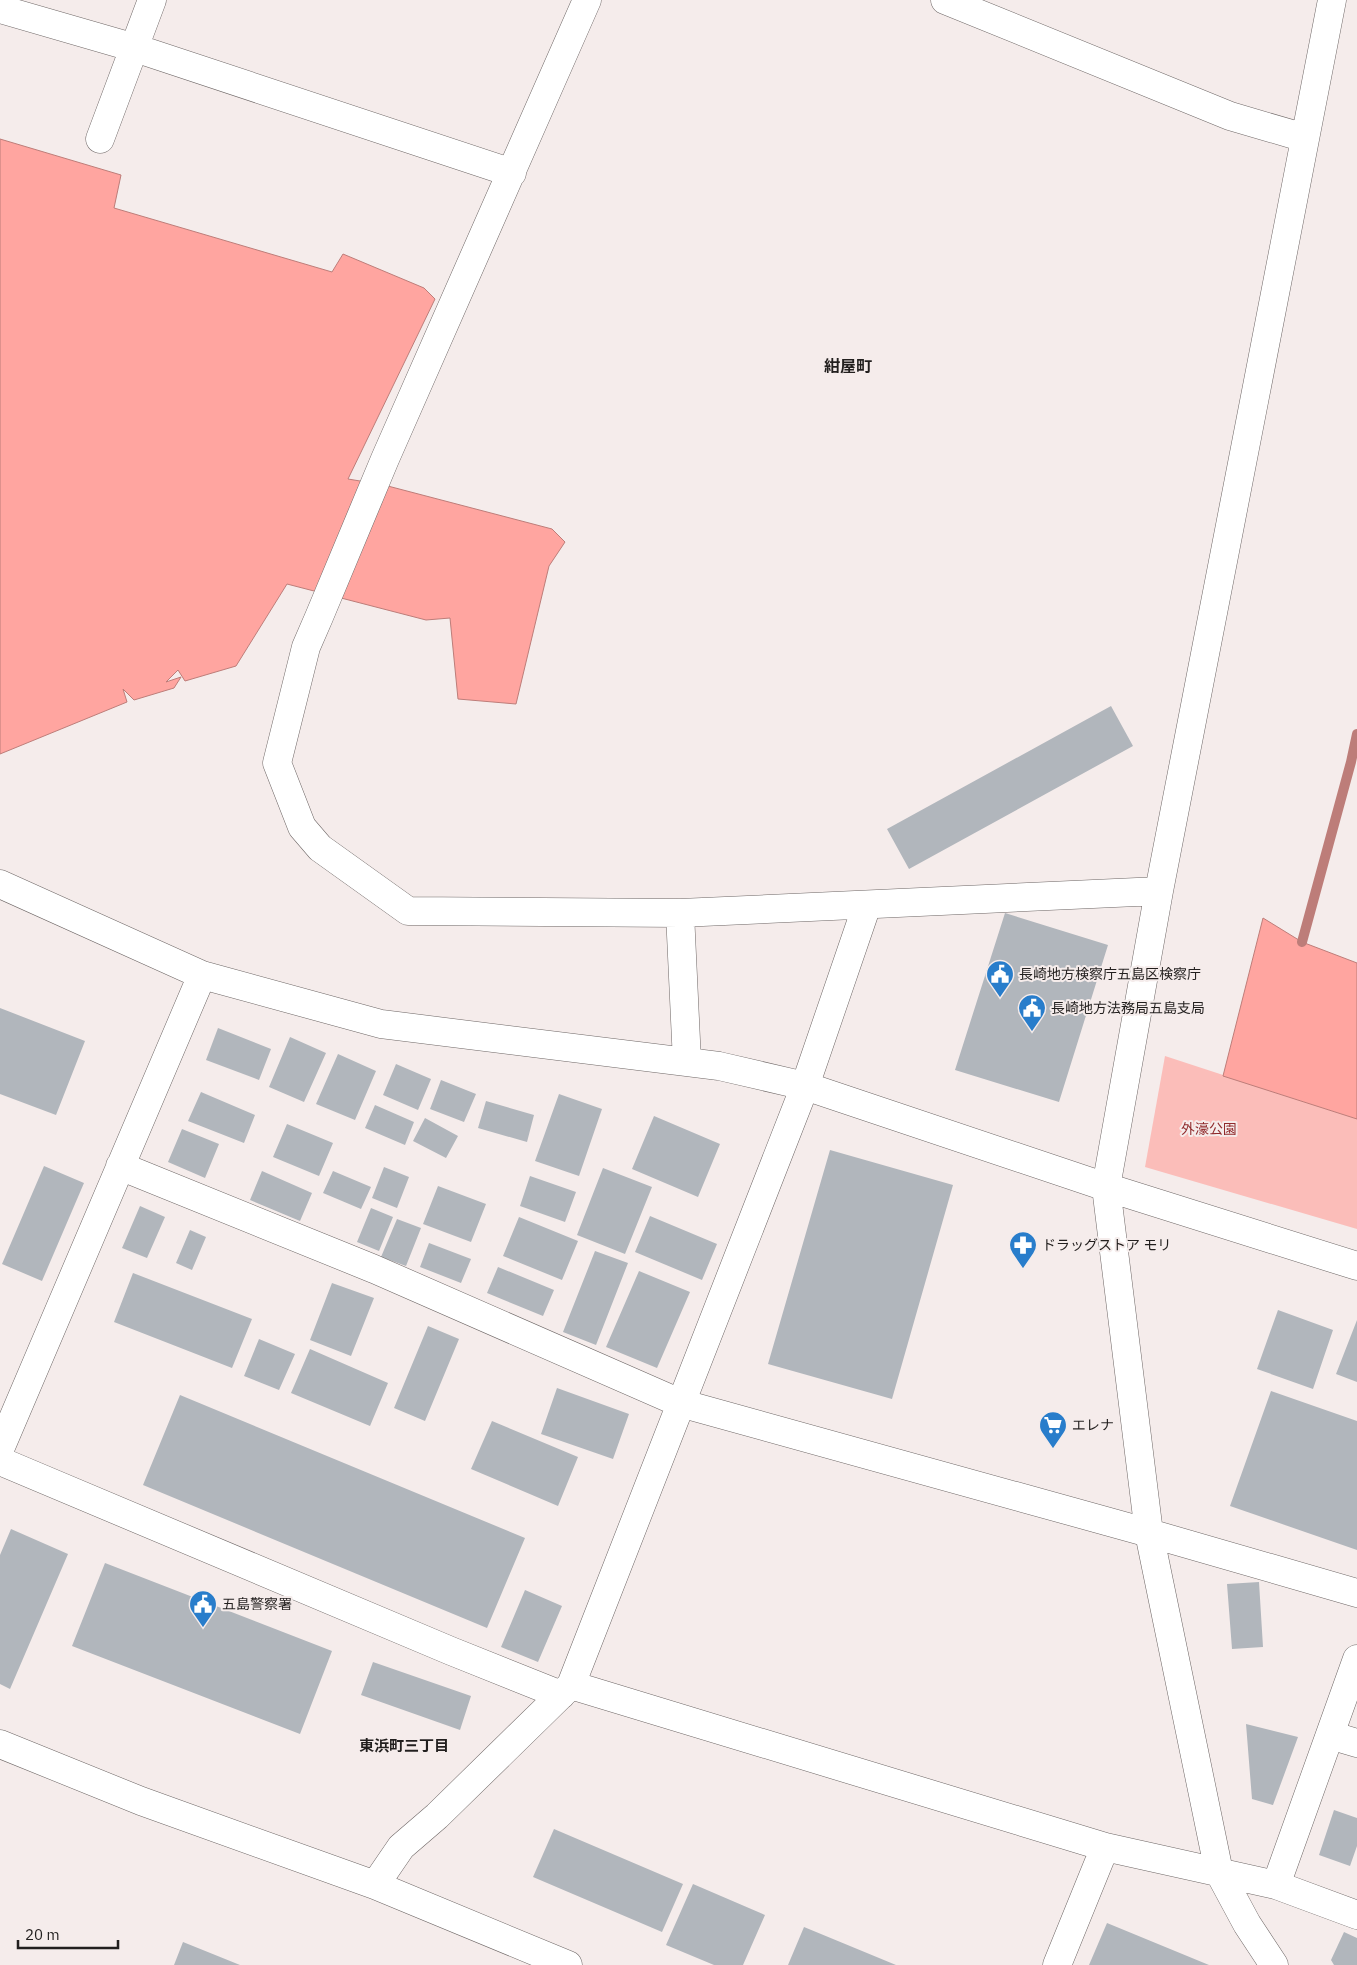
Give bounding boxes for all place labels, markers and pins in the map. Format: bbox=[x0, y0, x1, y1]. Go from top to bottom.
public building icon: 長崎地方検察庁五島区検察庁 bbox=[985, 959, 1015, 998]
place label: 長崎地方検察庁五島区検察庁 bbox=[1019, 965, 1201, 983]
public building icon: 長崎地方法務局五島支局 bbox=[1017, 993, 1047, 1032]
place label: 長崎地方法務局五島支局 bbox=[1051, 999, 1205, 1017]
pharmacy icon: ドラッグストア モリ bbox=[1008, 1230, 1038, 1269]
place label: ドラッグストア モリ bbox=[1042, 1236, 1171, 1254]
supermarket icon: エレナ bbox=[1038, 1410, 1068, 1449]
place label: エレナ bbox=[1072, 1416, 1114, 1434]
public building icon: 五島警察署 bbox=[188, 1589, 218, 1628]
place label: 五島警察署 bbox=[222, 1595, 292, 1613]

